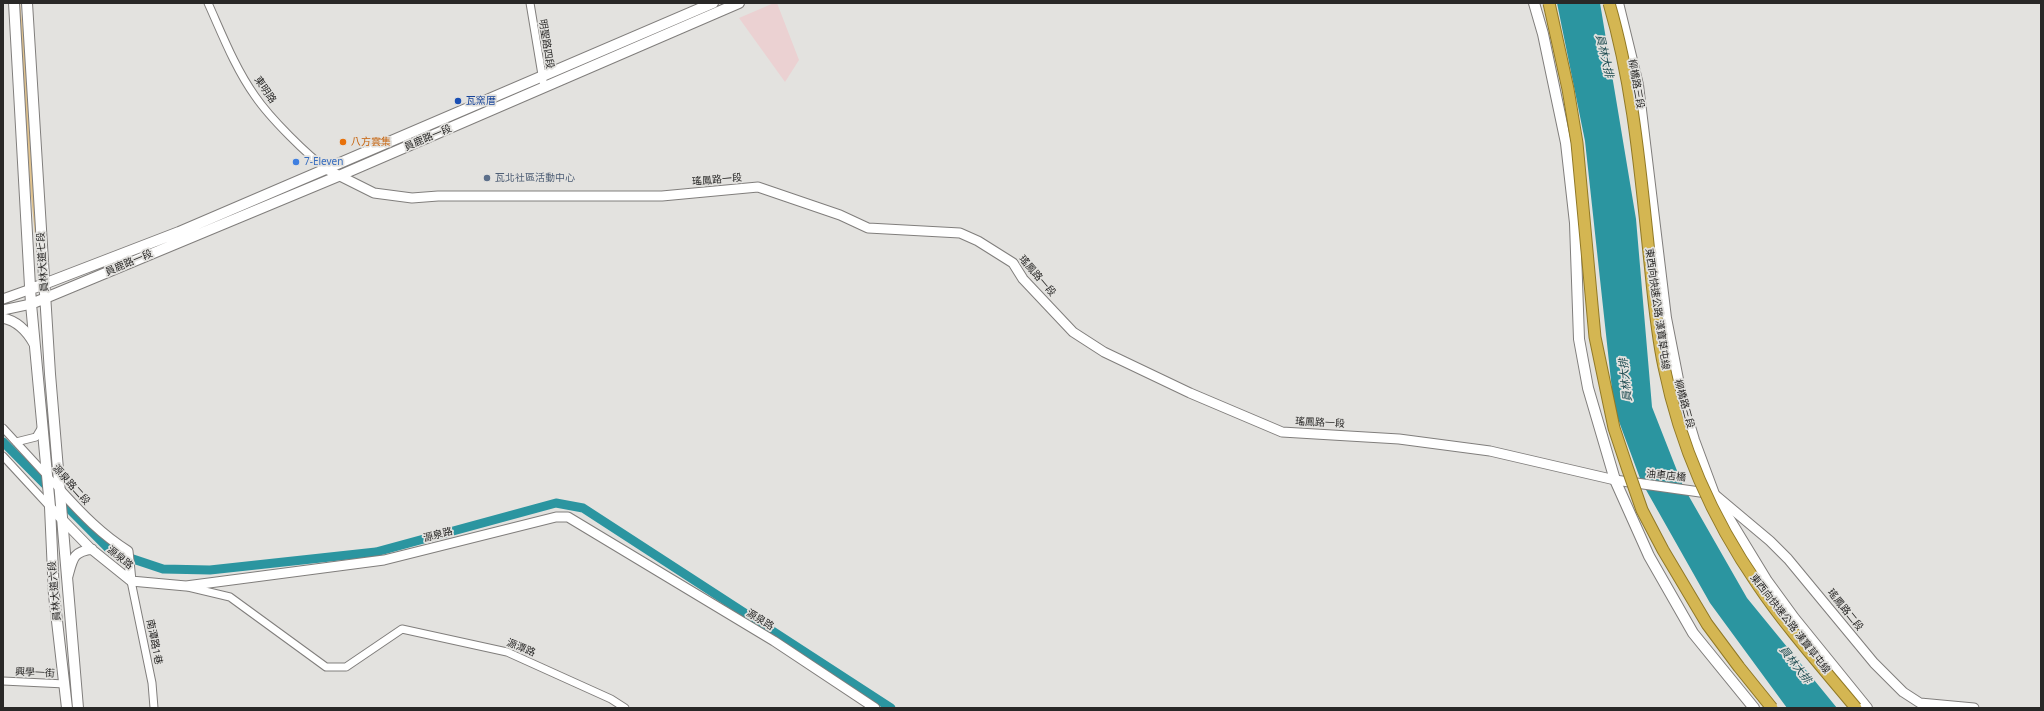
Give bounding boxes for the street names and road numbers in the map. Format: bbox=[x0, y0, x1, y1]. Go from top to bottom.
street label: 明聖路四段 bbox=[536, 18, 556, 70]
street label: 柳橋路三段 bbox=[1626, 58, 1646, 110]
street label: 東明路 bbox=[252, 74, 278, 106]
street label: 員鹿路一段 bbox=[403, 123, 453, 153]
street label: 瑤鳳路一段 bbox=[692, 172, 742, 188]
street label: 員林大道七段 bbox=[35, 232, 51, 292]
street label: 東西向快速公路 漢寶草屯線 bbox=[1643, 247, 1671, 371]
street label: 員鹿路一段 bbox=[104, 248, 154, 278]
street label: 瑤鳳路一段 bbox=[1016, 253, 1058, 299]
street label: 柳橋路三段 bbox=[1672, 378, 1696, 430]
street label: 瑤鳳路一段 bbox=[1295, 416, 1345, 430]
street label: 源泉路二段 bbox=[50, 462, 92, 508]
street label: 油車店橋 bbox=[1645, 468, 1687, 484]
street label: 源泉路 bbox=[422, 526, 454, 544]
street label: 源泉路 bbox=[105, 544, 135, 572]
street label: 員林大道六段 bbox=[46, 561, 64, 621]
street label: 東西向快速公路 漢寶草屯線 bbox=[1748, 572, 1832, 676]
street label: 瑤鳳路二段 bbox=[1825, 587, 1865, 633]
street label: 源泉路 bbox=[744, 607, 776, 633]
street label: 南潭路1巷 bbox=[144, 618, 164, 666]
street label: 源潭路 bbox=[505, 637, 537, 659]
street label: 興學一街 bbox=[15, 666, 55, 680]

